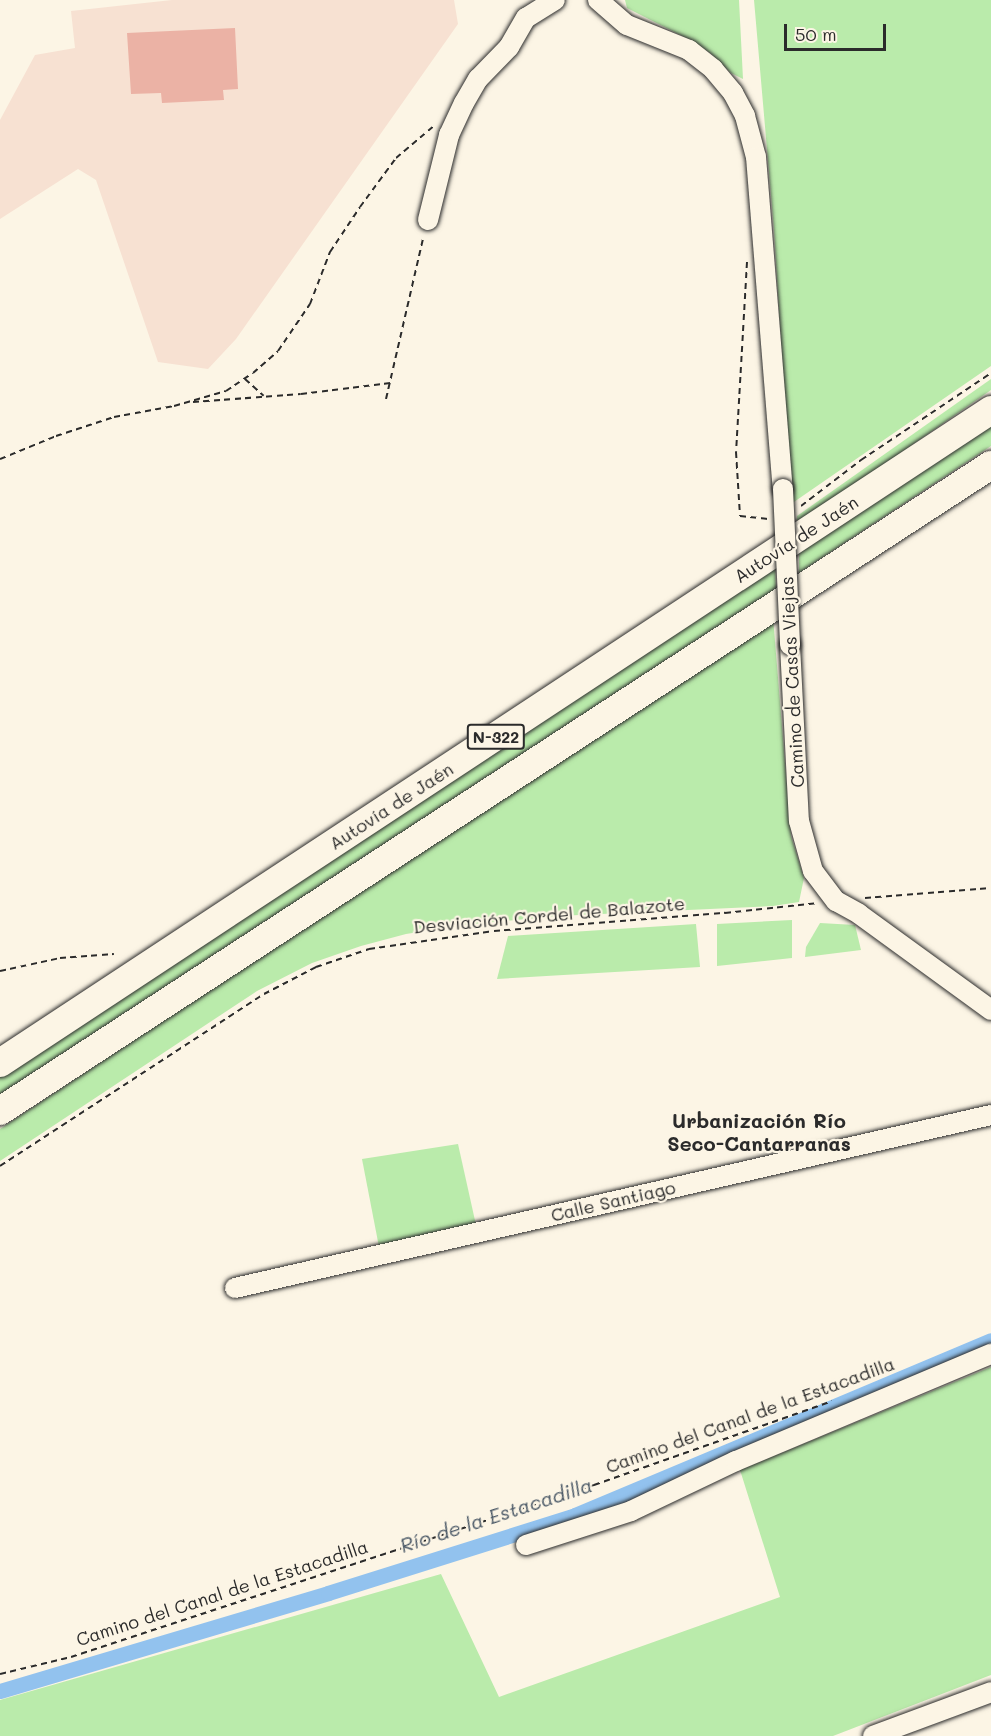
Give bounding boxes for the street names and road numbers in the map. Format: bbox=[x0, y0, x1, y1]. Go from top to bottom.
street label: Autovía de Jaén bbox=[730, 491, 862, 587]
street label: Camino de Casas Viejas bbox=[776, 576, 808, 788]
road number: N-322 bbox=[466, 724, 526, 750]
street label: Autovía de Jaén bbox=[325, 758, 457, 854]
street label: Desviación Cordel de Balazote bbox=[412, 892, 686, 938]
street label: Calle Santiago bbox=[549, 1176, 677, 1226]
street label: Camino del Canal de la Estacadilla bbox=[603, 1353, 897, 1477]
street label: Camino del Canal de la Estacadilla bbox=[73, 1536, 371, 1650]

